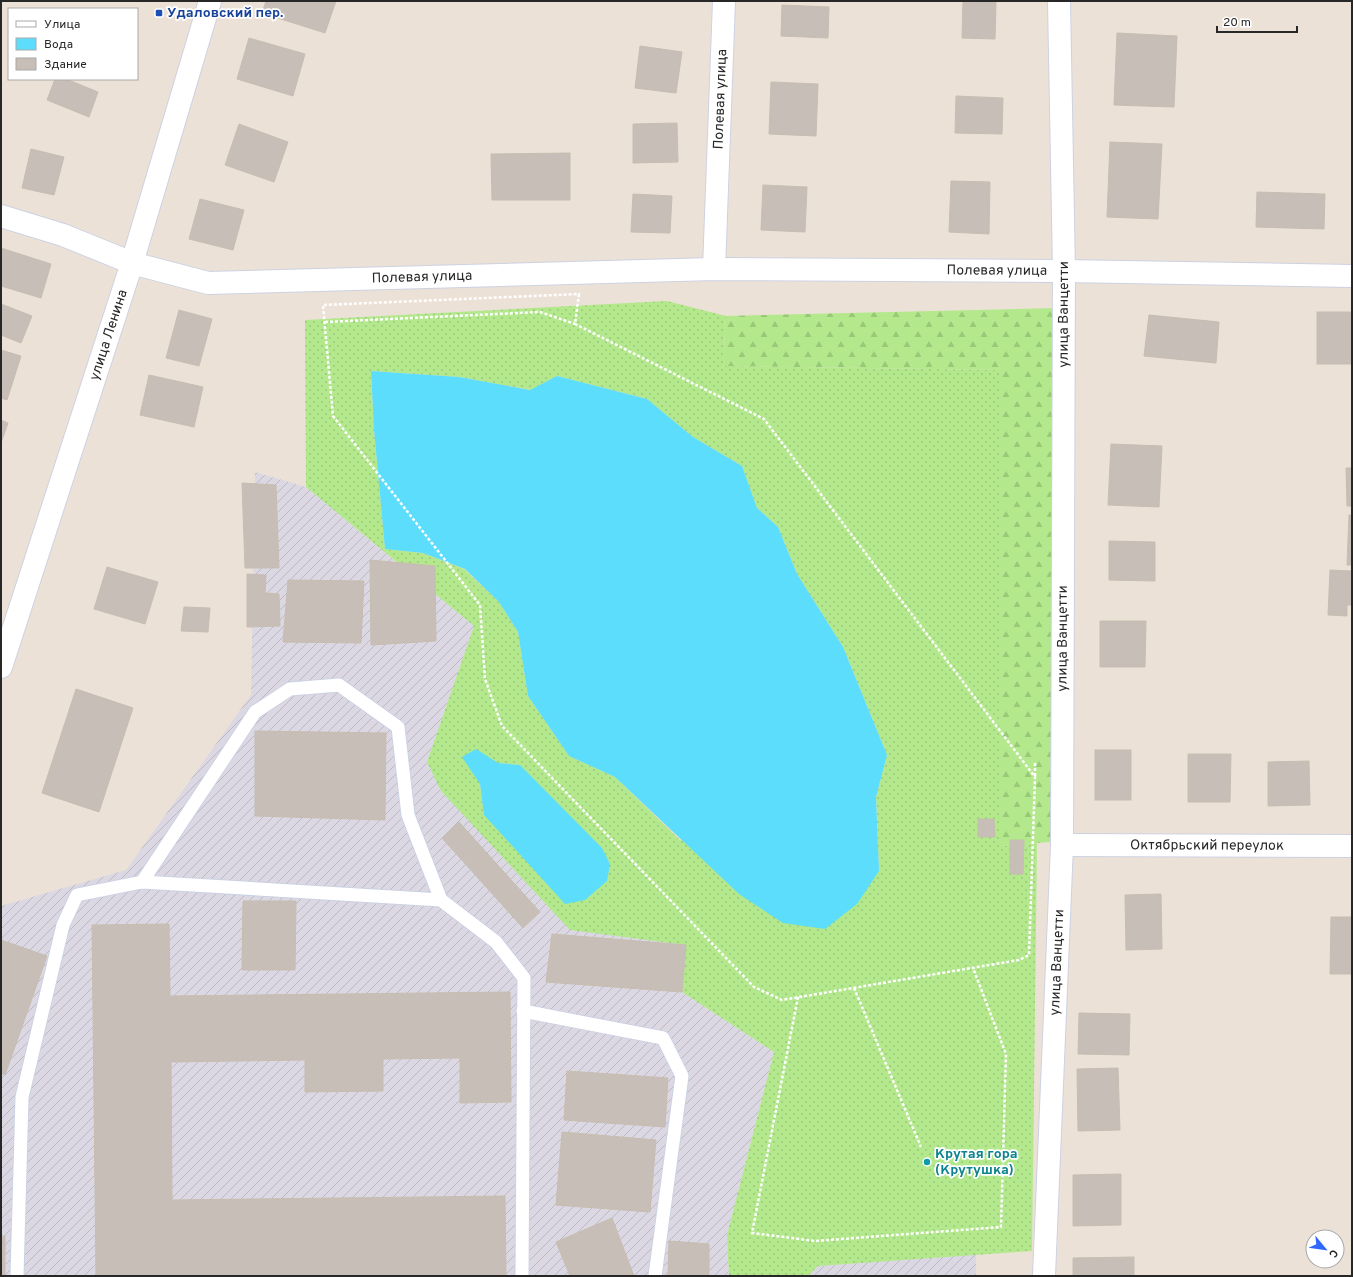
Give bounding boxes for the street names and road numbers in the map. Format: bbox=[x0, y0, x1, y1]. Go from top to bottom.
street label: Полевая улица bbox=[710, 49, 731, 150]
street label: улица Ванцетти bbox=[1055, 261, 1073, 368]
street label: Полевая улица bbox=[947, 262, 1047, 279]
street label: Полевая улица bbox=[371, 267, 473, 287]
street label: улица Ленина bbox=[86, 287, 131, 383]
street label: улица Ванцетти bbox=[1054, 585, 1071, 692]
street label: Октябрьский переулок bbox=[1130, 837, 1284, 854]
street label: улица Ванцетти bbox=[1046, 909, 1068, 1016]

